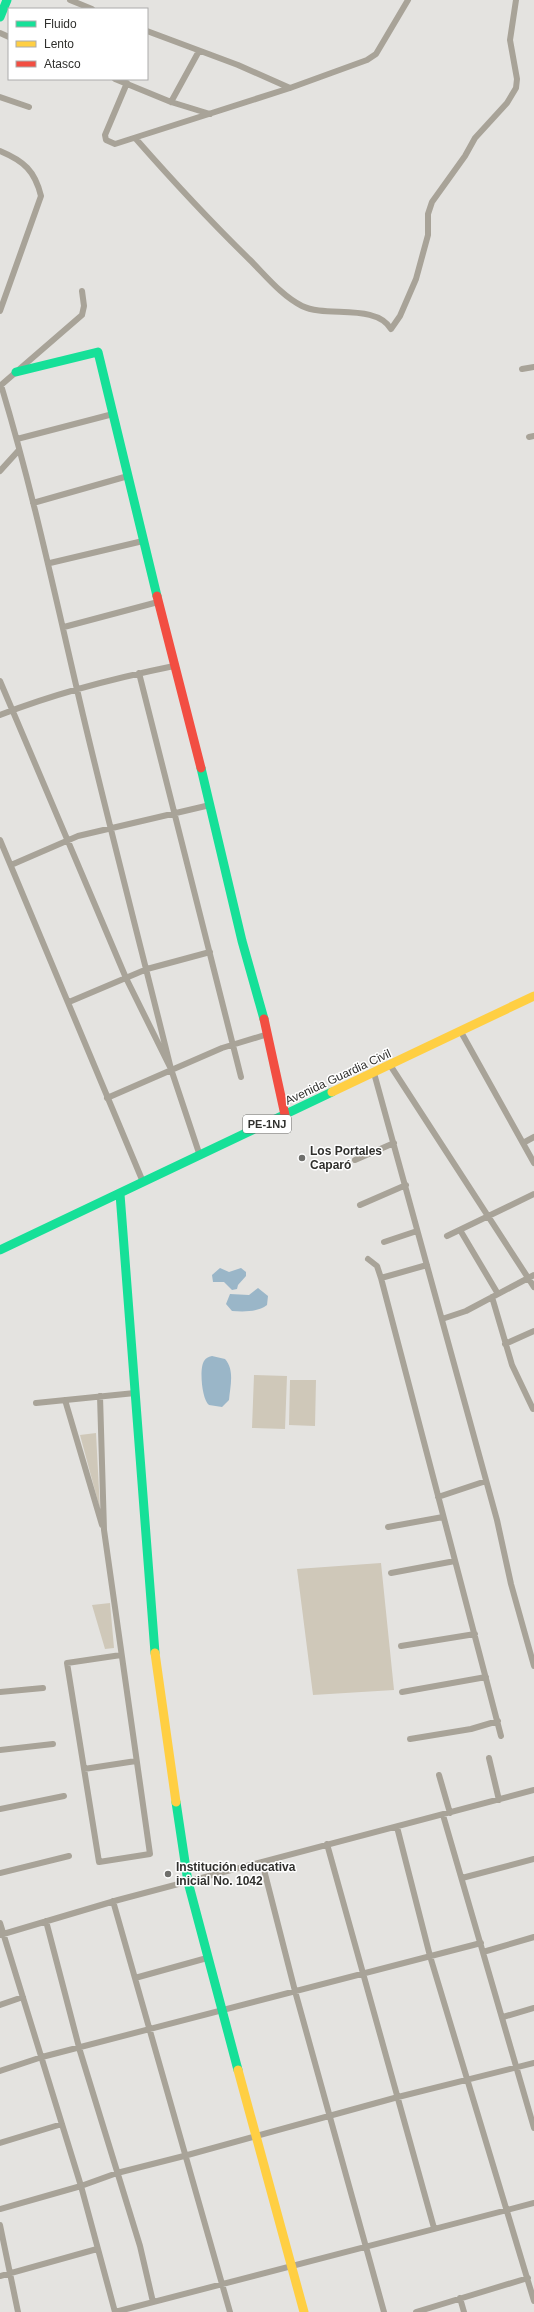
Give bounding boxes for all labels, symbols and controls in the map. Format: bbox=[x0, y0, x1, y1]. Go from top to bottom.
legend bbox=[8, 8, 148, 80]
text: Fluido bbox=[44, 17, 77, 31]
text: Lento bbox=[44, 37, 74, 51]
text: Atasco bbox=[44, 57, 81, 71]
street label: Avenida Guardia Civil bbox=[283, 1046, 393, 1108]
road number: PE-1NJ bbox=[243, 1115, 291, 1133]
place label: Los Portales Caparó bbox=[310, 1144, 382, 1172]
marker: Los Portales Caparó bbox=[297, 1153, 307, 1163]
place label: Institución educativa inicial No. 1042 bbox=[176, 1860, 296, 1888]
marker: Institución educativa inicial No. 1042 bbox=[163, 1869, 173, 1879]

